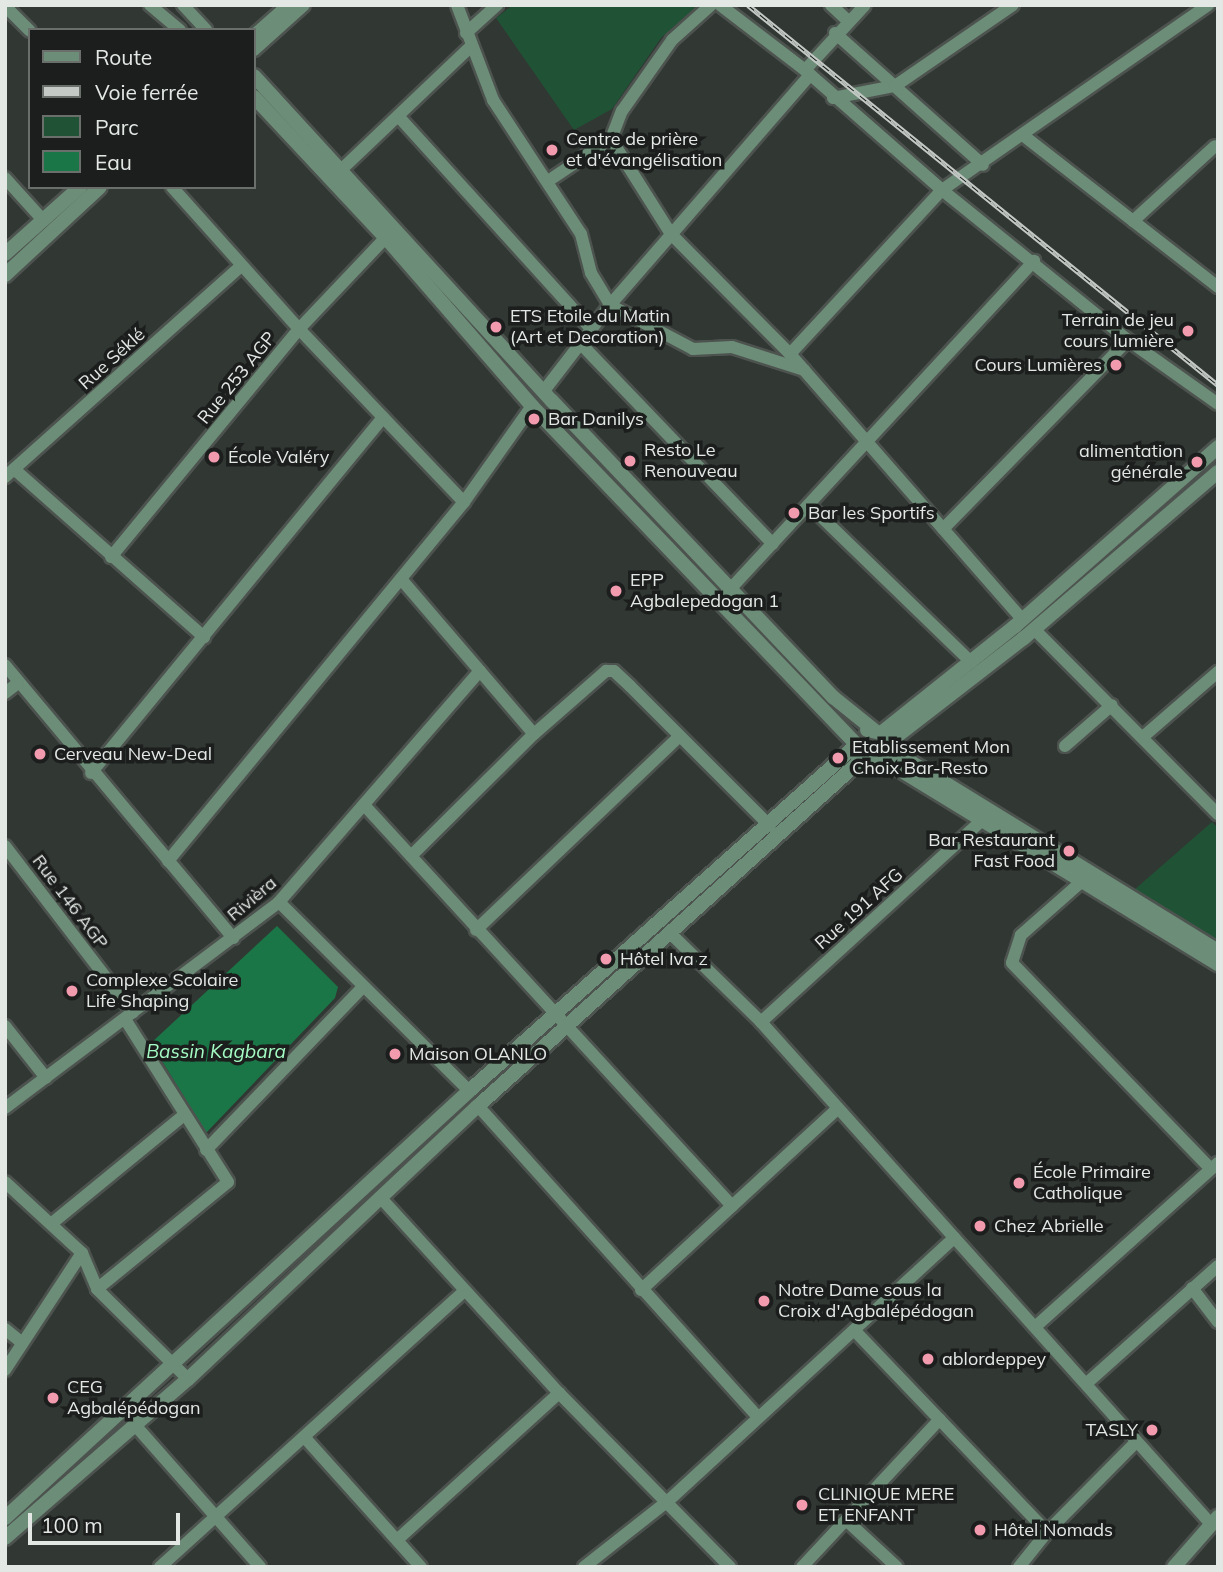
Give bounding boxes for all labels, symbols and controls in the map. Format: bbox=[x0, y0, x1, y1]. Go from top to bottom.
legend bbox=[28, 28, 256, 189]
text: Route bbox=[95, 44, 152, 70]
text: Voie ferrée bbox=[95, 79, 199, 105]
text: Parc bbox=[95, 114, 139, 140]
place label: Centre de prière et d'évangélisation bbox=[566, 129, 722, 172]
marker: Centre de prière et d'évangélisation bbox=[544, 142, 560, 158]
text: Eau bbox=[95, 149, 132, 175]
place label: ETS Etoile du Matin (Art et Decoration) bbox=[510, 306, 670, 348]
place label: Terrain de jeu cours lumière bbox=[1062, 310, 1174, 352]
marker: ETS Etoile du Matin (Art et Decoration) bbox=[488, 319, 504, 335]
marker: Terrain de jeu cours lumière bbox=[1180, 323, 1196, 339]
street label: Rue Séklé bbox=[74, 324, 150, 394]
street label: Rue 253 AGP bbox=[193, 328, 281, 428]
place label: Cours Lumières bbox=[975, 354, 1102, 376]
marker: Cours Lumières bbox=[1108, 357, 1124, 373]
place label: Bar Danilys bbox=[548, 408, 644, 430]
marker: Bar Danilys bbox=[526, 411, 542, 427]
place label: Resto Le Renouveau bbox=[644, 440, 738, 482]
place label: alimentation générale bbox=[1079, 441, 1183, 484]
place label: École Valéry bbox=[228, 446, 329, 468]
marker: École Valéry bbox=[206, 449, 222, 465]
marker: Resto Le Renouveau bbox=[622, 453, 638, 469]
marker: alimentation générale bbox=[1189, 454, 1205, 470]
place label: Bar les Sportifs bbox=[808, 502, 935, 524]
marker: Bar les Sportifs bbox=[786, 505, 802, 521]
place label: EPP Agbalepedogan 1 bbox=[630, 570, 779, 612]
marker: EPP Agbalepedogan 1 bbox=[608, 583, 624, 599]
place label: Etablissement Mon Choix Bar-Resto bbox=[852, 737, 1010, 780]
place label: Cerveau New-Deal bbox=[54, 743, 212, 765]
marker: Cerveau New-Deal bbox=[32, 746, 48, 762]
marker: Etablissement Mon Choix Bar-Resto bbox=[830, 750, 846, 766]
place label: Bar Restaurant Fast Food bbox=[928, 830, 1055, 872]
marker: Bar Restaurant Fast Food bbox=[1061, 843, 1077, 859]
street label: Rue 146 AGP bbox=[28, 851, 112, 953]
street label: Rue 191 AFG bbox=[811, 864, 907, 954]
street label: Rivièra bbox=[223, 872, 281, 926]
place label: Hôtel Iva z bbox=[620, 948, 708, 970]
marker: Hôtel Iva z bbox=[598, 951, 614, 967]
place label: Complexe Scolaire Life Shaping bbox=[86, 970, 238, 1012]
marker: Complexe Scolaire Life Shaping bbox=[64, 983, 80, 999]
water label: Bassin Kagbara bbox=[146, 1041, 286, 1063]
place label: Maison OLANLO bbox=[409, 1043, 547, 1065]
marker: Maison OLANLO bbox=[387, 1046, 403, 1062]
place label: École Primaire Catholique bbox=[1033, 1162, 1151, 1204]
marker: École Primaire Catholique bbox=[1011, 1175, 1027, 1191]
place label: Chez Abrielle bbox=[994, 1215, 1104, 1237]
marker: Chez Abrielle bbox=[972, 1218, 988, 1234]
place label: Notre Dame sous la Croix d'Agbalépédogan bbox=[778, 1280, 974, 1322]
marker: Notre Dame sous la Croix d'Agbalépédogan bbox=[756, 1293, 772, 1309]
place label: ablordeppey bbox=[942, 1348, 1046, 1370]
marker: ablordeppey bbox=[920, 1351, 936, 1367]
place label: CEG Agbalépédogan bbox=[67, 1377, 201, 1420]
marker: CEG Agbalépédogan bbox=[45, 1390, 61, 1406]
place label: TASLY bbox=[1086, 1419, 1138, 1441]
marker: TASLY bbox=[1144, 1422, 1160, 1438]
place label: CLINIQUE MERE ET ENFANT bbox=[818, 1484, 954, 1526]
marker: CLINIQUE MERE ET ENFANT bbox=[792, 1495, 812, 1515]
scale bar bbox=[32, 1498, 184, 1542]
text: 100 m bbox=[41, 1512, 103, 1538]
place label: Hôtel Nomads bbox=[994, 1519, 1113, 1541]
marker: Hôtel Nomads bbox=[972, 1522, 988, 1538]

